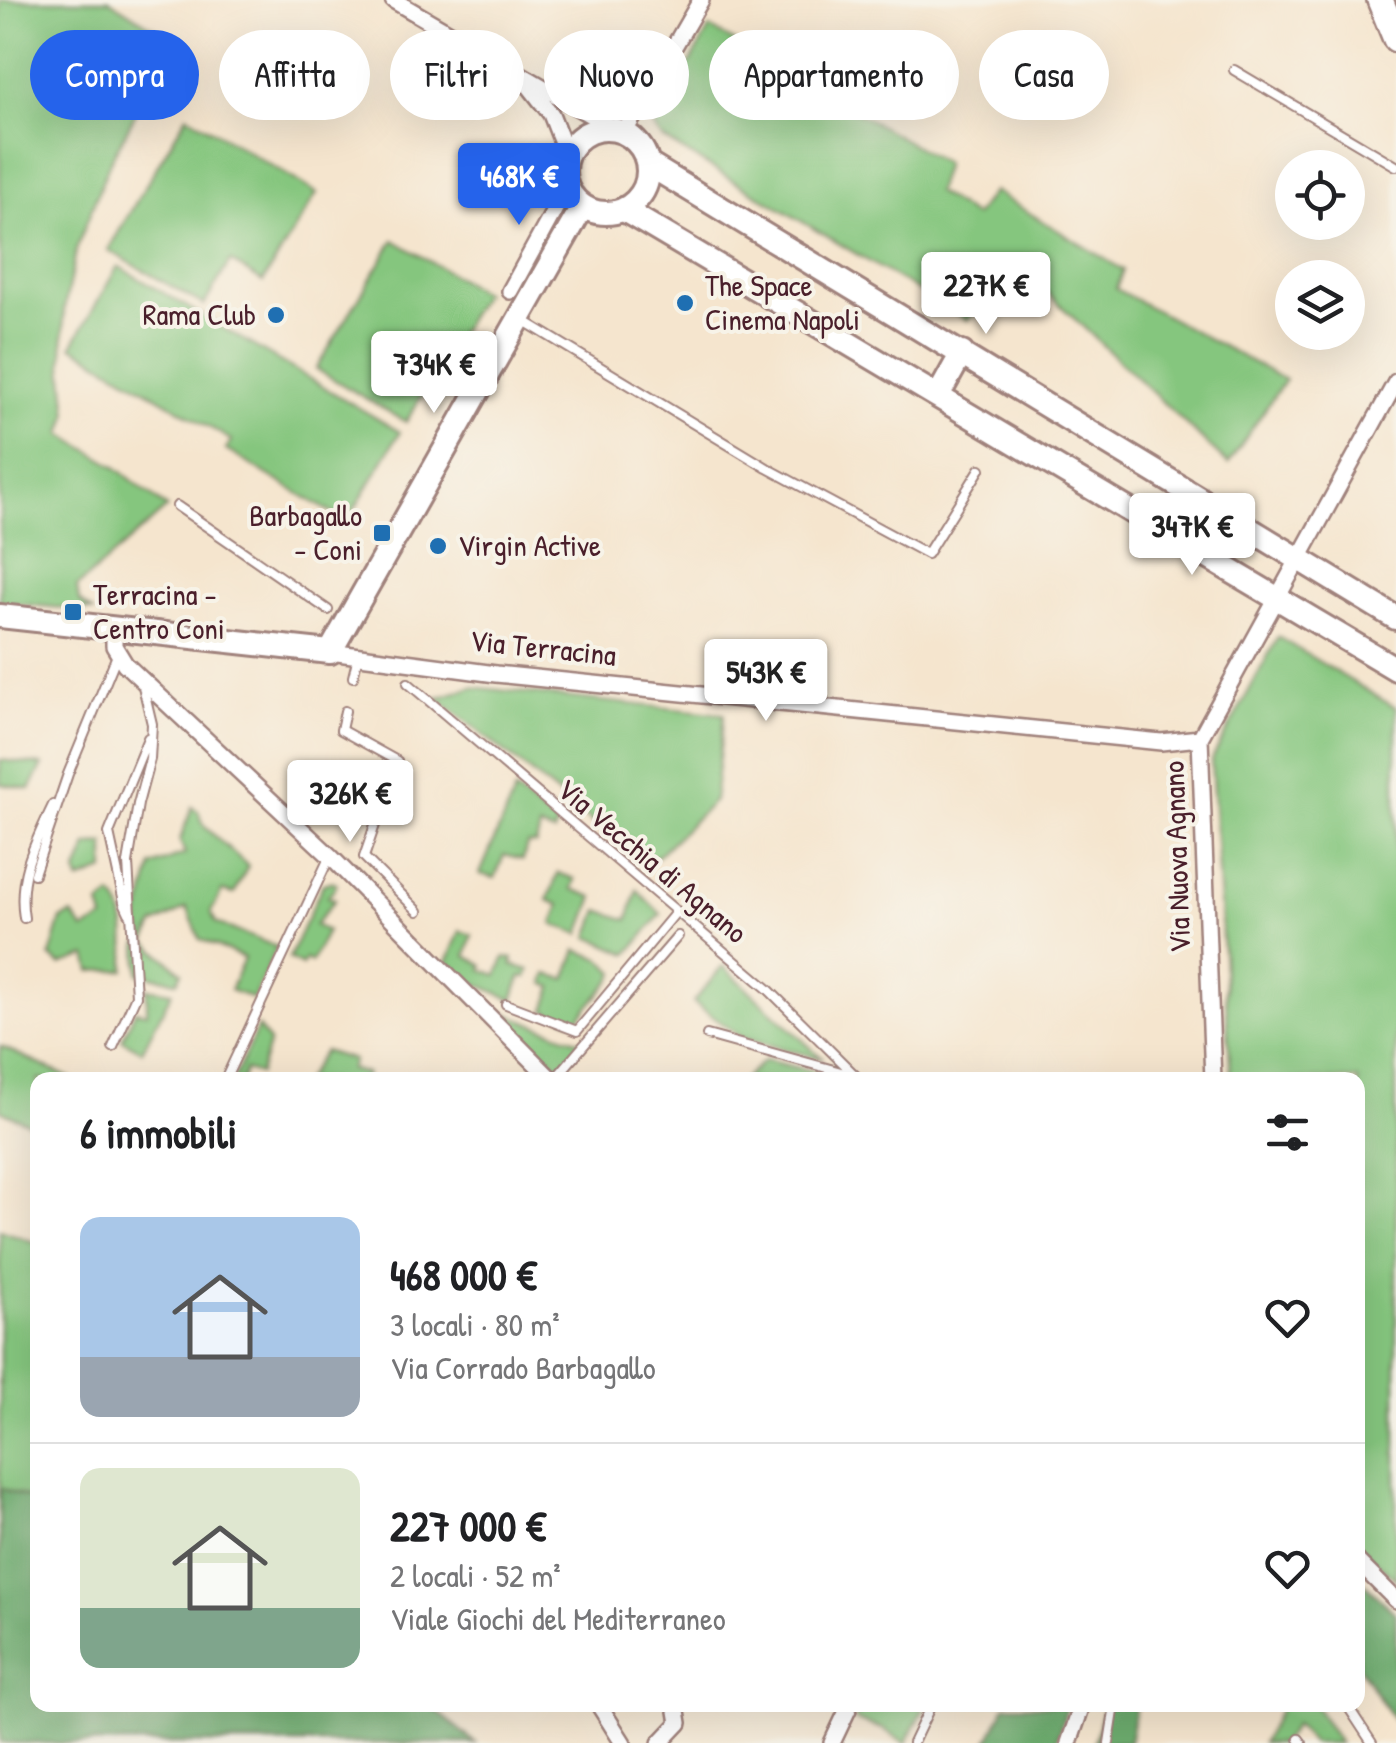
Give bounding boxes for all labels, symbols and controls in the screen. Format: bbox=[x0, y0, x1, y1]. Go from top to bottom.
chip: Compra bbox=[30, 30, 199, 120]
chip: Affitta bbox=[219, 30, 370, 120]
chip: Filtri bbox=[390, 30, 524, 120]
chip: Nuovo bbox=[544, 30, 689, 120]
chip: Appartamento bbox=[709, 30, 959, 120]
chip: Casa bbox=[979, 30, 1109, 120]
pin: 468K € bbox=[438, 143, 600, 228]
map controls bbox=[1275, 150, 1365, 350]
button: locate bbox=[1275, 150, 1365, 240]
text: 468K € bbox=[480, 154, 558, 197]
pin: 227K € bbox=[905, 252, 1067, 337]
button: layers bbox=[1275, 260, 1365, 350]
text: 227K € bbox=[943, 263, 1029, 306]
place label: The Space Cinema Napoli bbox=[705, 265, 860, 339]
marker: The Space Cinema Napoli bbox=[674, 292, 696, 314]
place label: Rama Club bbox=[143, 294, 256, 334]
marker: Rama Club bbox=[265, 304, 287, 326]
pin: 734K € bbox=[353, 331, 515, 416]
text: 734K € bbox=[393, 342, 475, 385]
pin: 347K € bbox=[1111, 493, 1273, 578]
place label: Barbagallo - Coni bbox=[249, 495, 362, 569]
text: 347K € bbox=[1151, 504, 1233, 547]
marker: Barbagallo - Coni bbox=[371, 522, 393, 544]
place label: Virgin Active bbox=[458, 525, 601, 565]
marker: Virgin Active bbox=[427, 535, 449, 557]
place label: Terracina - Centro Coni bbox=[93, 574, 225, 648]
marker: Terracina - Centro Coni bbox=[62, 601, 84, 623]
street label: Via Terracina bbox=[468, 619, 618, 675]
pin: 543K € bbox=[685, 639, 847, 724]
text: 543K € bbox=[726, 650, 806, 693]
pin: 326K € bbox=[269, 760, 431, 845]
street label: Via Nuova Agnano bbox=[1153, 760, 1199, 954]
street label: Via Vecchia di Agnano bbox=[549, 769, 756, 952]
text: 326K € bbox=[309, 771, 391, 814]
text: 6 immobili bbox=[80, 1104, 237, 1161]
icon: filters bbox=[1260, 1105, 1315, 1160]
text: 468 000 € bbox=[390, 1246, 537, 1303]
icon: home bbox=[160, 1257, 280, 1377]
icon: heart bbox=[1260, 1290, 1315, 1345]
text: 3 locali · 80 m² bbox=[390, 1303, 560, 1346]
text: Via Corrado Barbagallo bbox=[390, 1346, 656, 1389]
text: 227 000 € bbox=[390, 1497, 546, 1554]
icon: home bbox=[160, 1508, 280, 1628]
icon: heart bbox=[1260, 1541, 1315, 1596]
text: 2 locali · 52 m² bbox=[390, 1554, 561, 1597]
text: Viale Giochi del Mediterraneo bbox=[390, 1597, 726, 1640]

